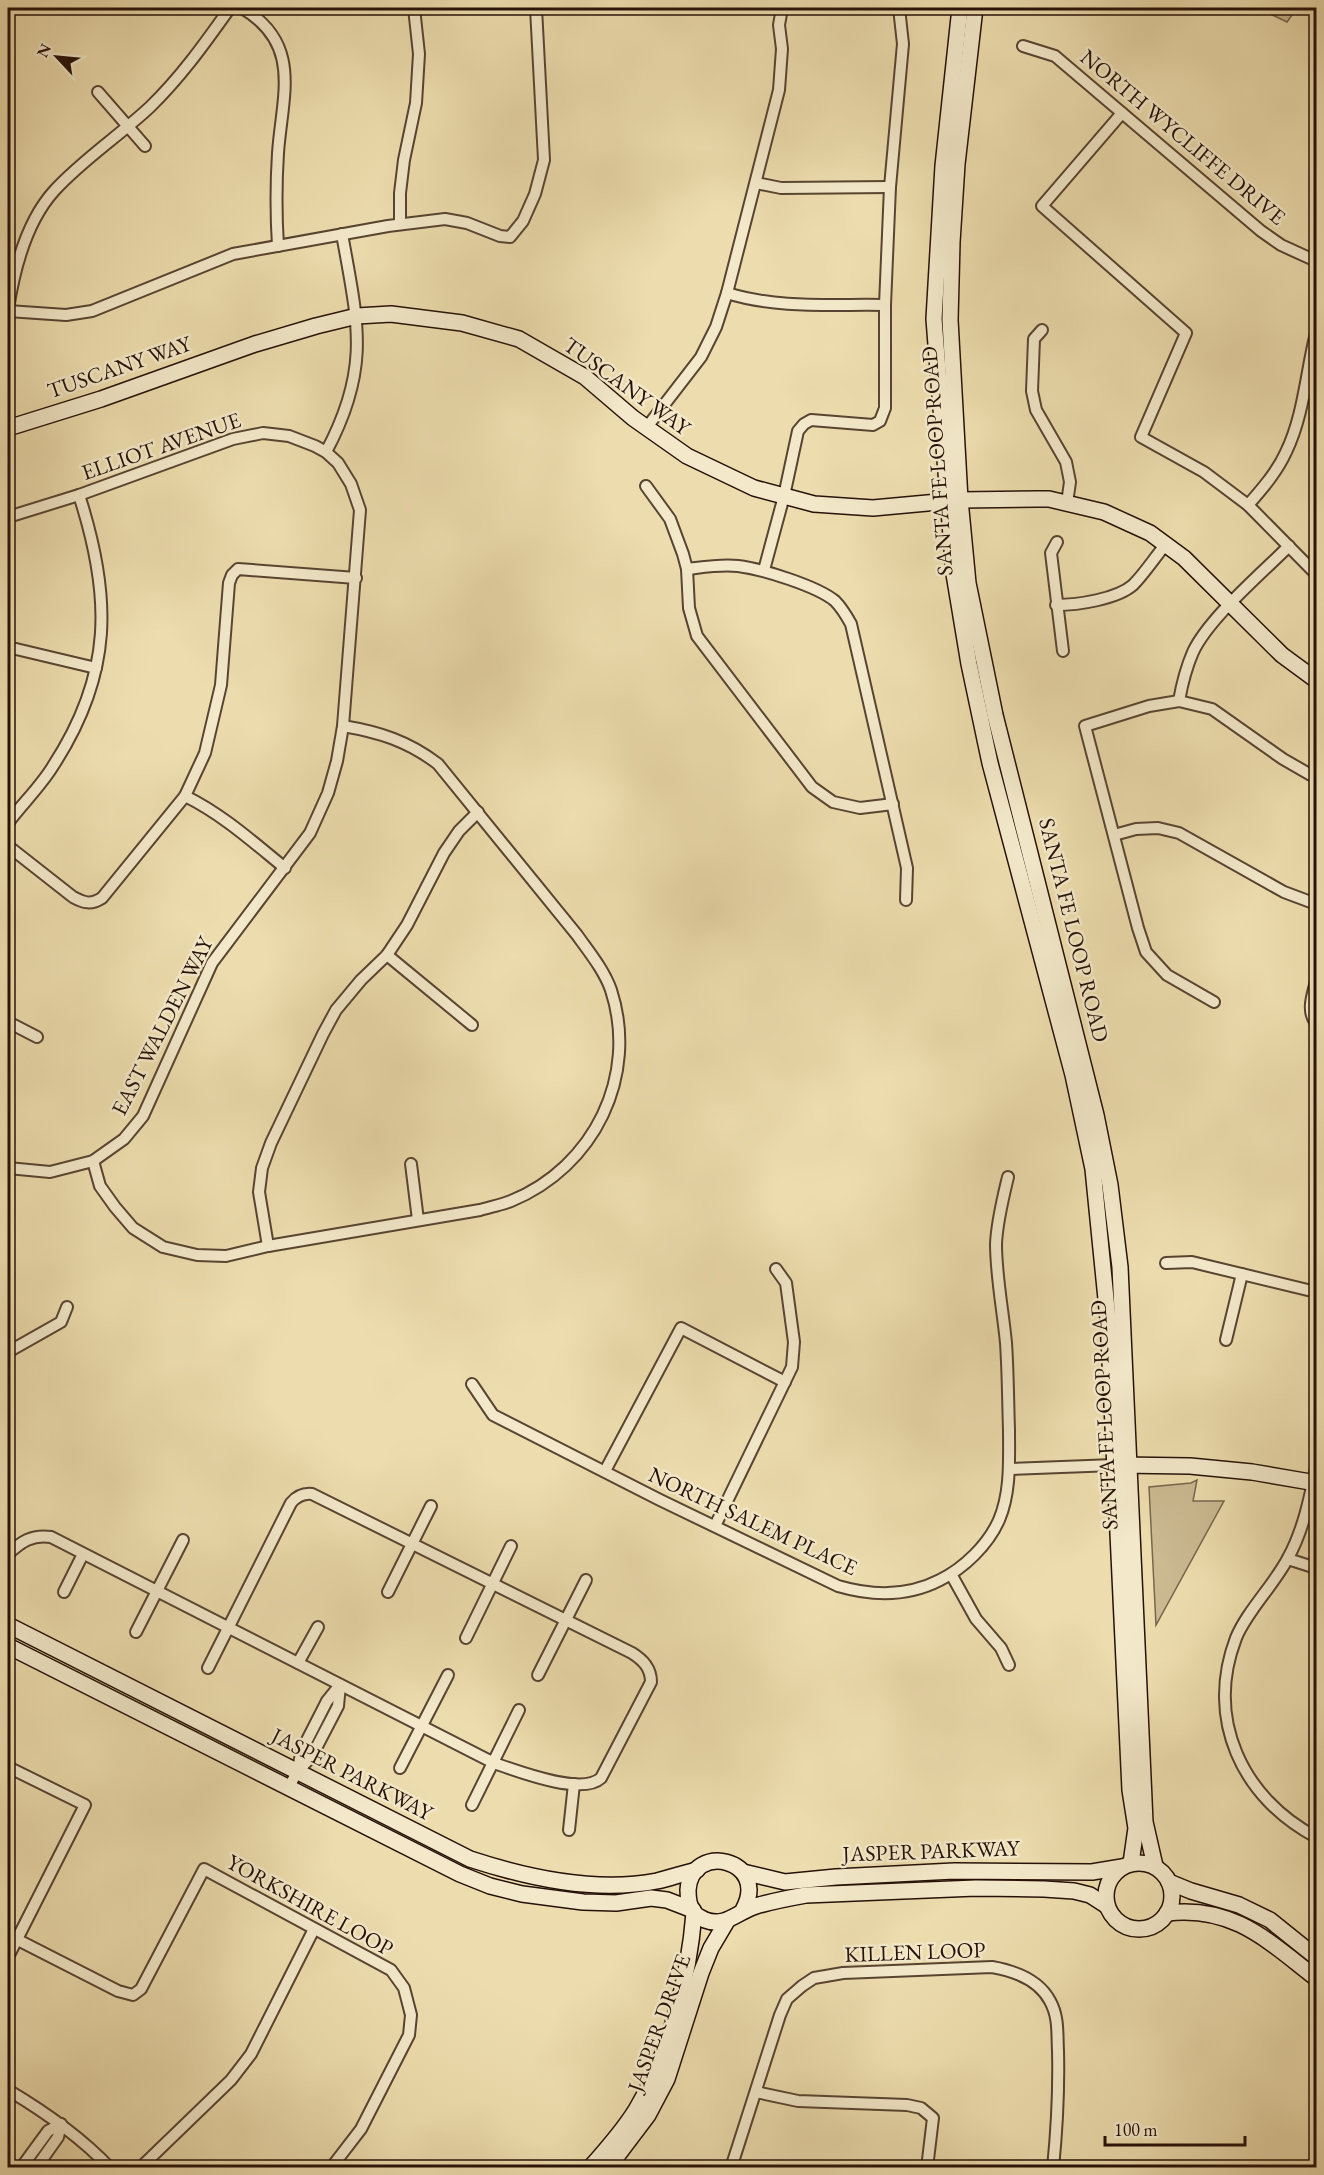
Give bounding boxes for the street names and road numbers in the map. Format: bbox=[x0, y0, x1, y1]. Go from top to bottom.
street label: NORTH WYCLIFFE DRIVE bbox=[1074, 43, 1292, 231]
street label: TUSCANY WAY bbox=[43, 328, 196, 405]
street label: TUSCANY WAY bbox=[558, 330, 697, 443]
street label: SANTA FE LOOP ROAD bbox=[915, 345, 959, 577]
street label: ELLIOT AVENUE bbox=[78, 405, 244, 487]
street label: SANTA FE LOOP ROAD bbox=[1032, 815, 1116, 1045]
street label: EAST WALDEN WAY bbox=[104, 931, 220, 1120]
street label: SANTA FE LOOP ROAD bbox=[1084, 1299, 1124, 1531]
street label: NORTH SALEM PLACE bbox=[644, 1460, 862, 1582]
street label: JASPER PARKWAY bbox=[265, 1720, 439, 1828]
street label: JASPER PARKWAY bbox=[840, 1833, 1021, 1869]
street label: YORKSHIRE LOOP bbox=[221, 1847, 399, 1963]
street label: KILLEN LOOP bbox=[844, 1935, 986, 1969]
street label: JASPER DRIVE bbox=[620, 1950, 697, 2098]

